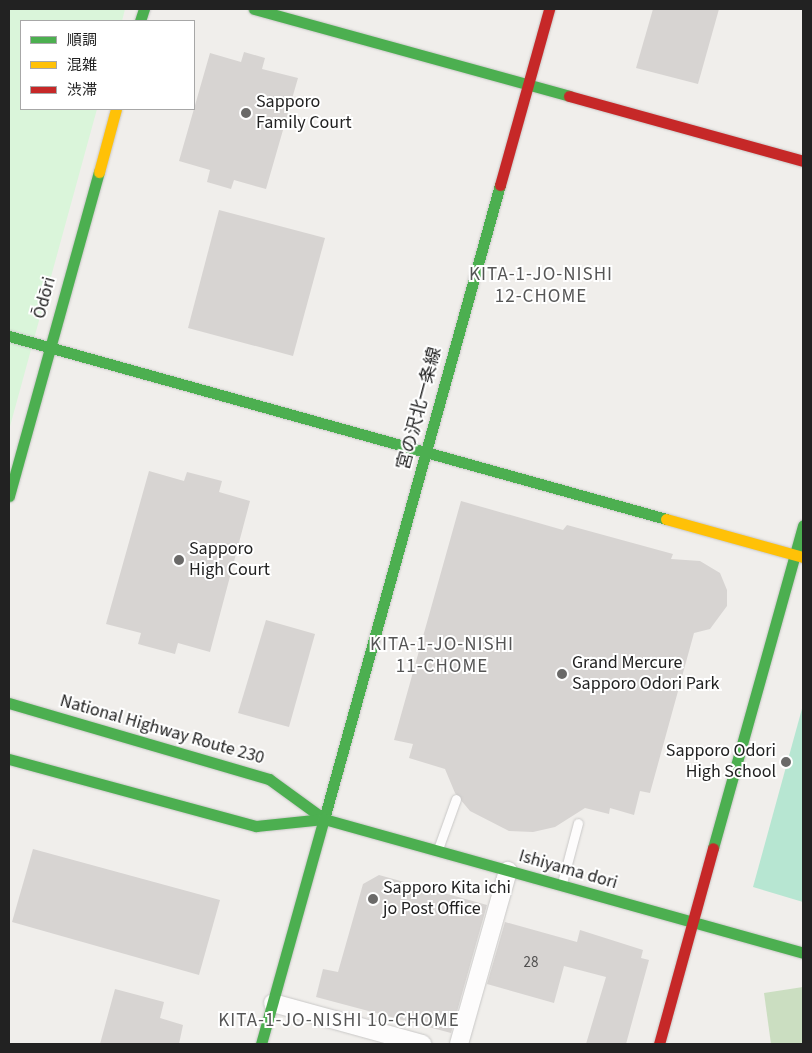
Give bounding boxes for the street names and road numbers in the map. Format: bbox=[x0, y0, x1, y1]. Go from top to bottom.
street label: Ōdōri bbox=[29, 275, 61, 321]
street label: 宮の沢北一条線 bbox=[393, 345, 447, 473]
street label: National Highway Route 230 bbox=[57, 690, 267, 770]
street label: Ishiyama dori bbox=[516, 846, 620, 894]

